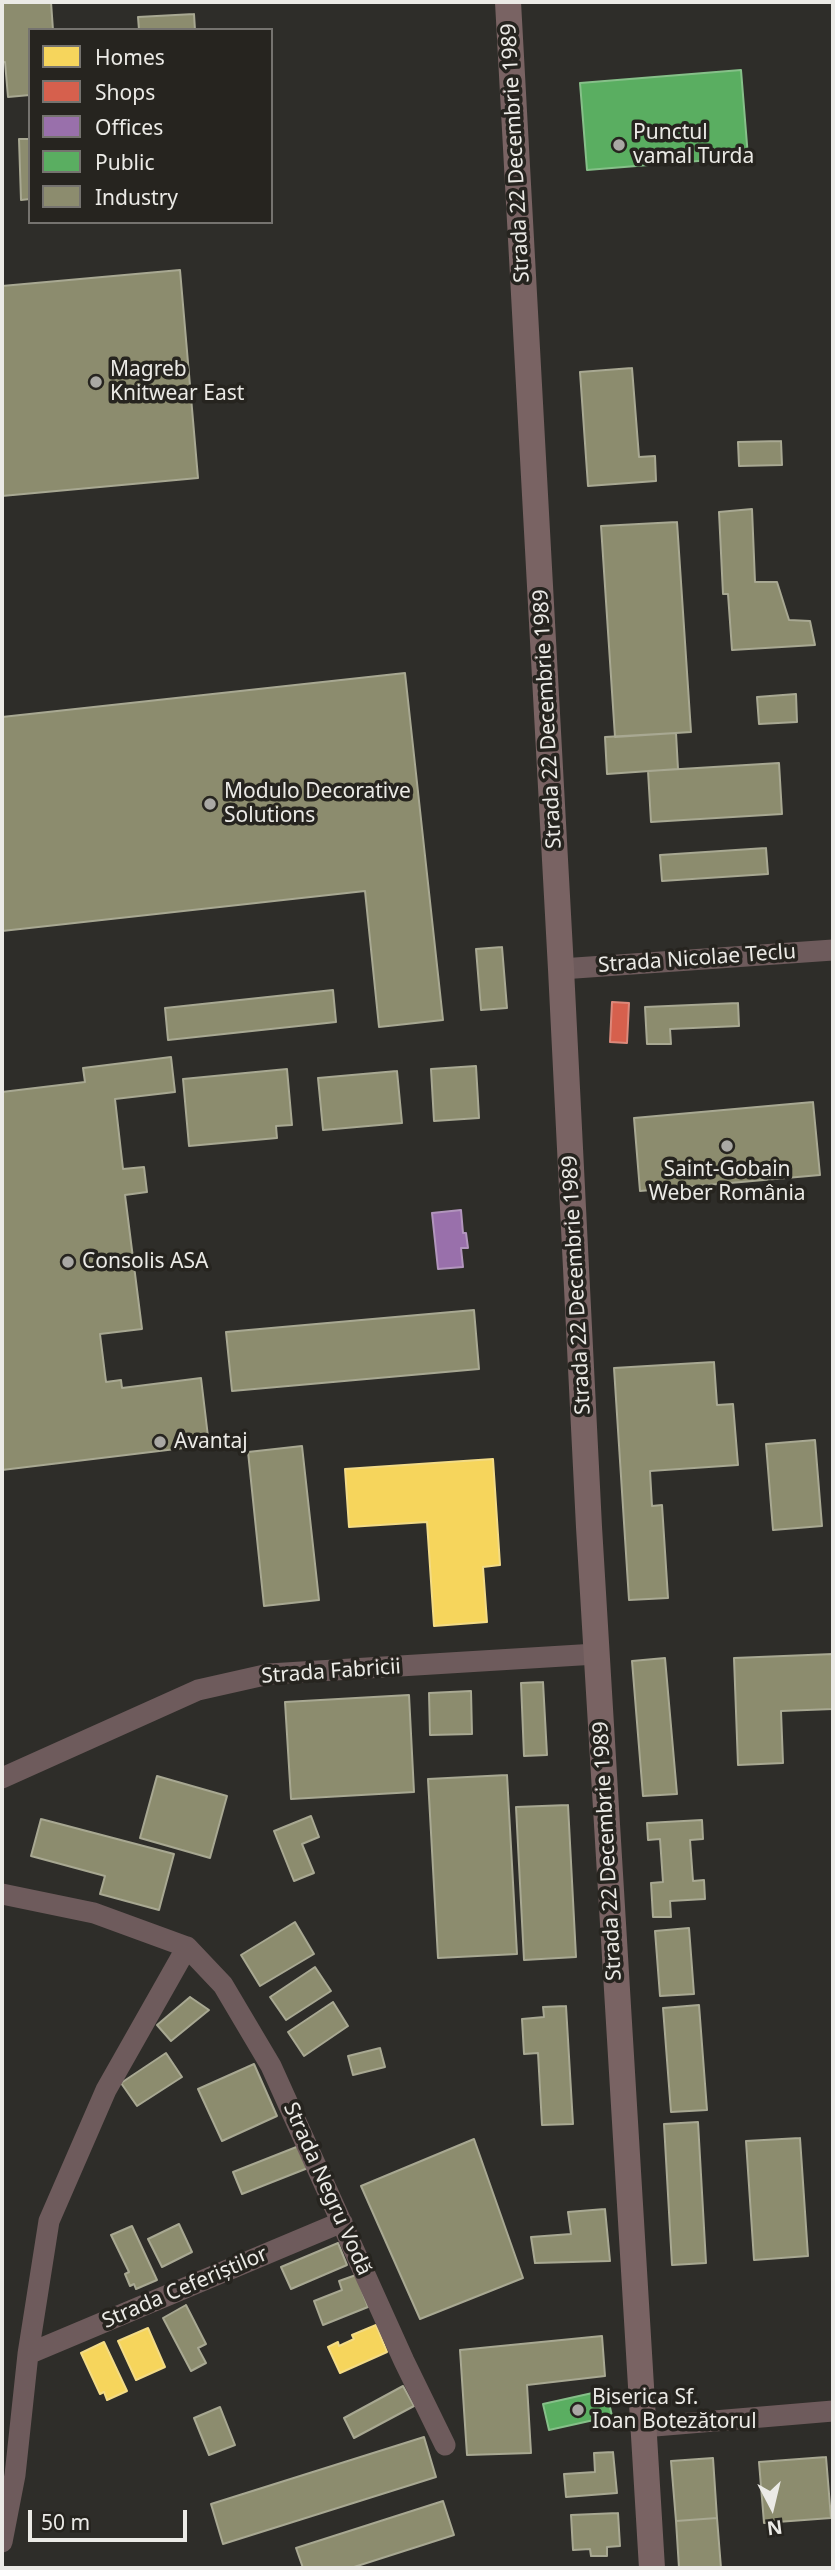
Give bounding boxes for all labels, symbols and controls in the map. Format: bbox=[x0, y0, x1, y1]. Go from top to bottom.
street label: Strada 22 Decembrie 1989 bbox=[497, 23, 535, 283]
legend bbox=[28, 28, 273, 224]
text: Homes bbox=[95, 43, 165, 71]
text: Shops bbox=[95, 78, 155, 106]
text: Offices bbox=[95, 113, 163, 141]
place label: Punctul vamal Turda bbox=[633, 120, 754, 170]
marker: Punctul vamal Turda bbox=[611, 137, 627, 153]
text: Public bbox=[95, 148, 155, 176]
text: Industry bbox=[95, 183, 178, 211]
place label: Magreb Knitwear East bbox=[110, 357, 244, 407]
marker: Magreb Knitwear East bbox=[88, 374, 104, 390]
street label: Strada 22 Decembrie 1989 bbox=[529, 589, 567, 849]
place label: Modulo Decorative Solutions bbox=[224, 779, 411, 829]
marker: Modulo Decorative Solutions bbox=[202, 796, 218, 812]
street label: Strada Nicolae Teclu bbox=[597, 940, 797, 978]
marker: Saint-Gobain Weber România bbox=[719, 1138, 735, 1154]
street label: Strada 22 Decembrie 1989 bbox=[558, 1155, 596, 1415]
place label: Saint-Gobain Weber România bbox=[648, 1157, 806, 1207]
place label: Consolis ASA bbox=[82, 1249, 208, 1275]
marker: Consolis ASA bbox=[60, 1254, 76, 1270]
place label: Avantaj bbox=[174, 1429, 248, 1455]
marker: Avantaj bbox=[152, 1434, 168, 1450]
street label: Strada Fabricii bbox=[260, 1655, 402, 1689]
street label: Strada 22 Decembrie 1989 bbox=[589, 1721, 627, 1981]
street label: Strada Negru Vodă bbox=[278, 2099, 376, 2279]
street label: Strada Ceferiștilor bbox=[98, 2242, 272, 2334]
place label: Biserica Sf. Ioan Botezătorul bbox=[592, 2385, 757, 2435]
marker: Biserica Sf. Ioan Botezătorul bbox=[570, 2402, 586, 2418]
north arrow bbox=[737, 2472, 807, 2542]
scale bar bbox=[32, 2496, 191, 2540]
text: 50 m bbox=[41, 2508, 90, 2536]
text: N bbox=[765, 2514, 784, 2542]

